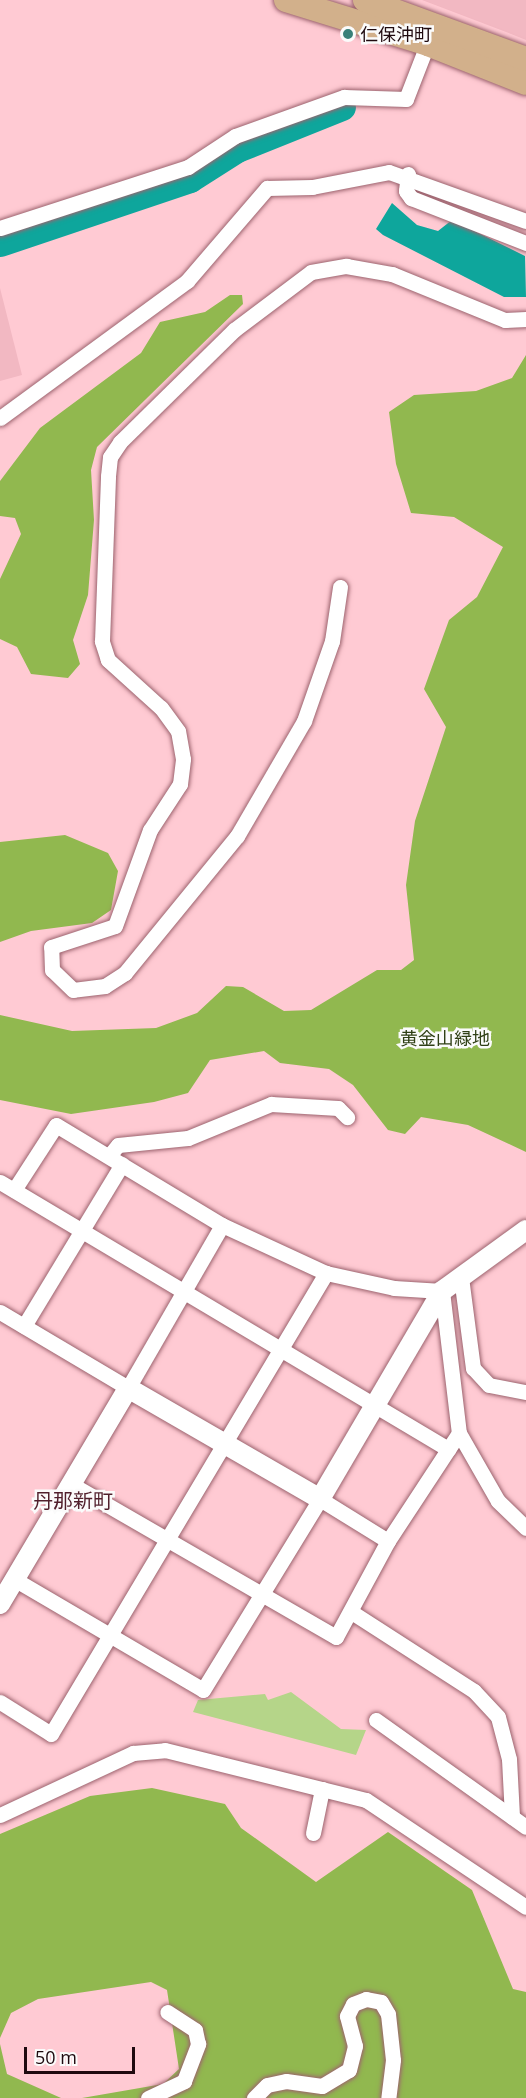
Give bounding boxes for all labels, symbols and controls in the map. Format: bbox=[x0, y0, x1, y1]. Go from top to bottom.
place label: 仁保沖町 bbox=[360, 23, 432, 45]
marker: 仁保沖町 bbox=[341, 27, 355, 41]
park label: 黄金山緑地 bbox=[400, 1027, 490, 1049]
district label: 丹那新町 bbox=[33, 1488, 113, 1512]
scale bar bbox=[27, 2035, 138, 2073]
text: 50 m bbox=[35, 2045, 77, 2069]

